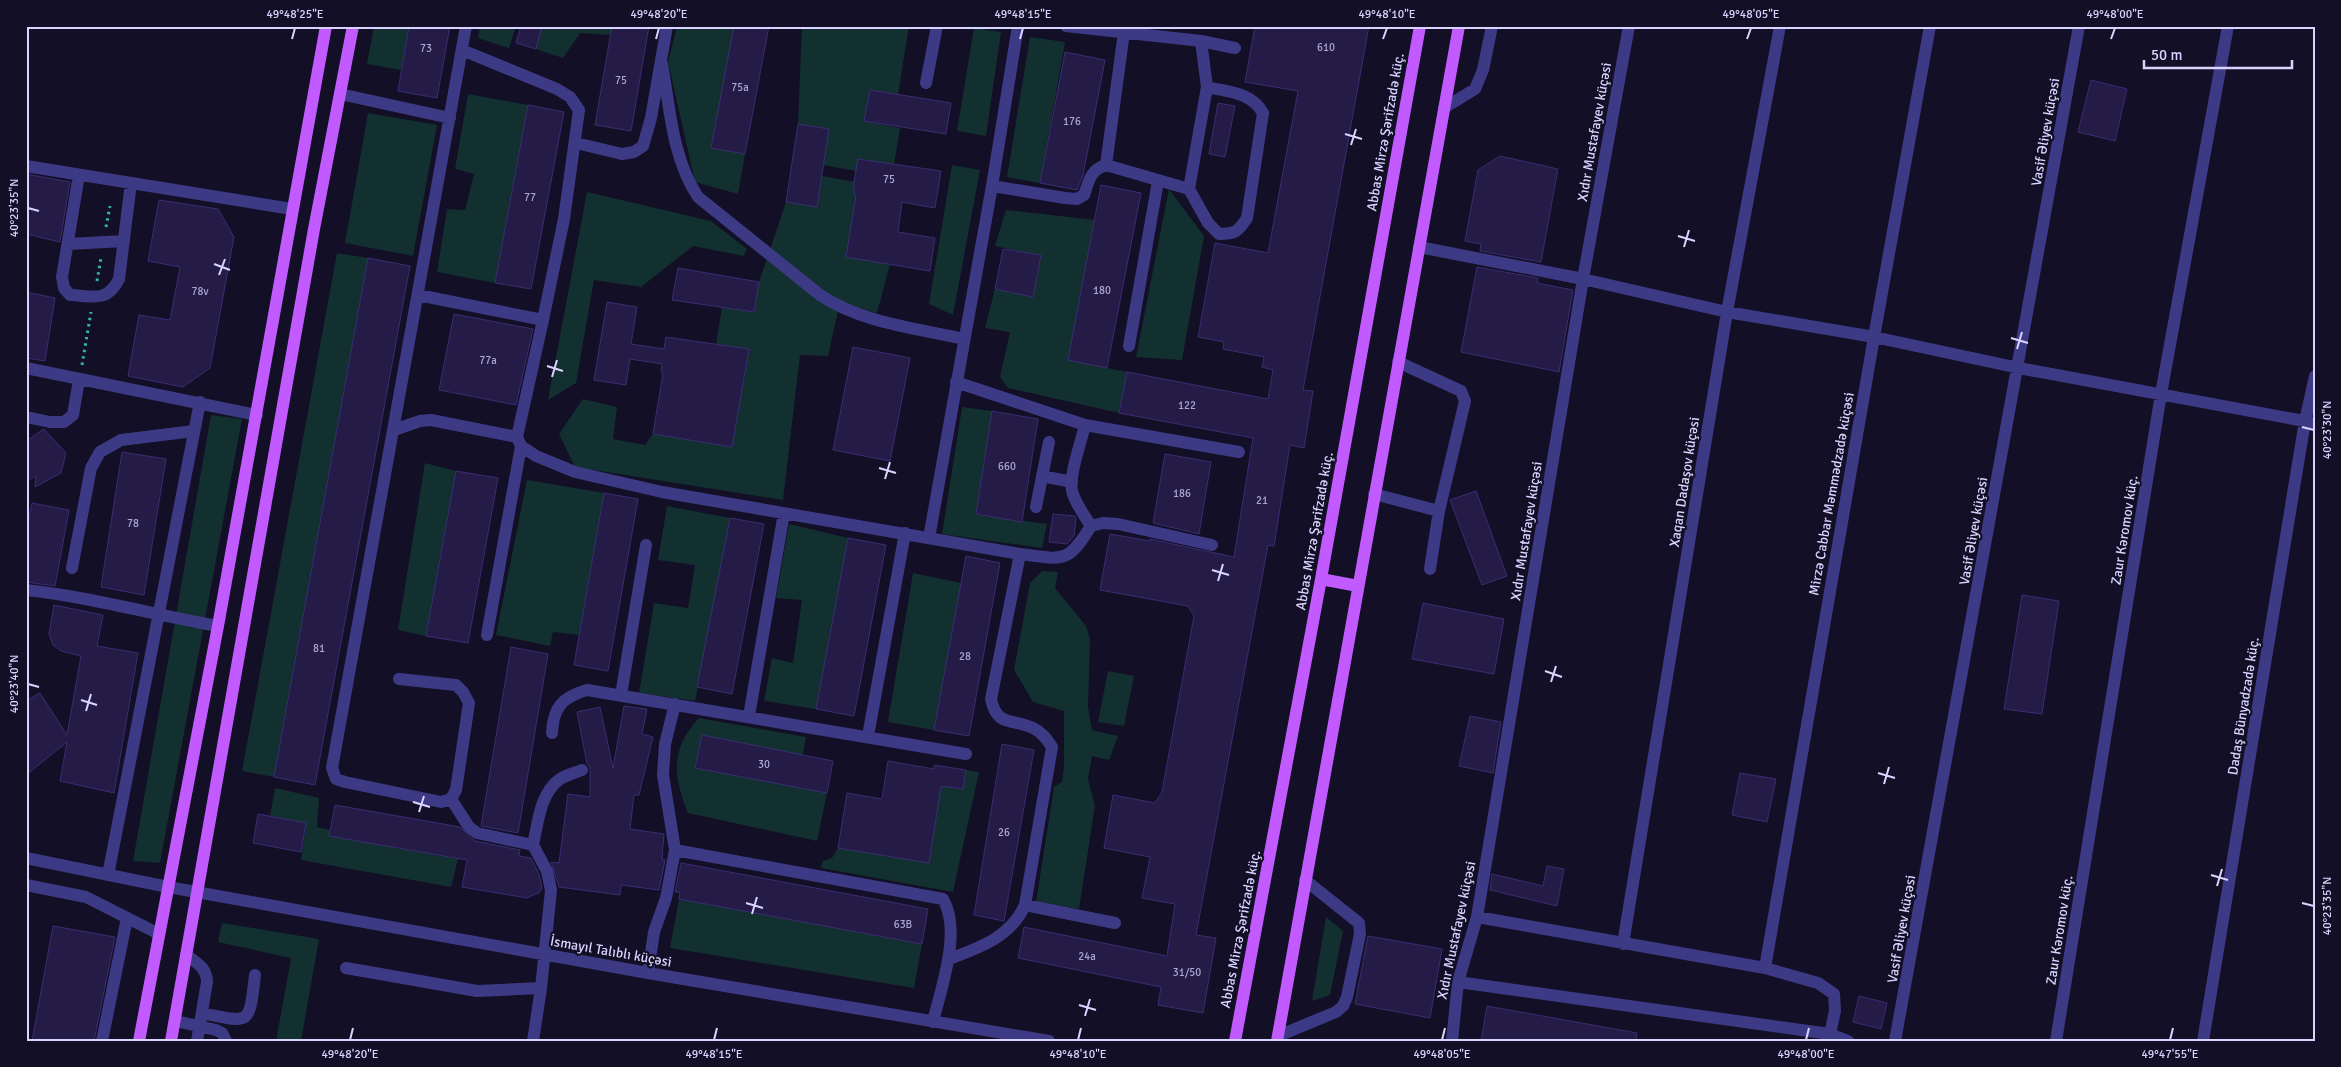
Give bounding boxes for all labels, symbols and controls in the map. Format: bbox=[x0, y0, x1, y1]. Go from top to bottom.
text: 49°48'25"E bbox=[266, 7, 324, 22]
text: 49°48'20"E bbox=[630, 7, 688, 22]
text: 49°48'15"E bbox=[994, 7, 1052, 22]
text: 49°48'10"E bbox=[1358, 7, 1416, 22]
text: 49°48'05"E bbox=[1722, 7, 1780, 22]
text: 49°48'00"E bbox=[2086, 7, 2144, 22]
scale bar bbox=[2144, 38, 2291, 70]
house number: 610 bbox=[1317, 41, 1335, 54]
house number: 73 bbox=[420, 42, 432, 55]
text: 50 m bbox=[2151, 46, 2182, 64]
street label: Abbas Mirzə Şərifzadə küç. bbox=[1363, 52, 1408, 213]
street label: Xıdır Mustafayev küçəsi bbox=[1574, 61, 1615, 203]
house number: 75 bbox=[615, 74, 627, 87]
street label: Vasif Əliyev küçəsi bbox=[2028, 77, 2063, 187]
house number: 75a bbox=[731, 81, 749, 94]
house number: 176 bbox=[1063, 115, 1081, 128]
house number: 75 bbox=[883, 173, 895, 186]
text: 40°23'35"N bbox=[7, 179, 22, 237]
house number: 77 bbox=[524, 191, 536, 204]
house number: 180 bbox=[1093, 284, 1111, 297]
house number: 78v bbox=[192, 285, 208, 298]
house number: 77a bbox=[479, 354, 497, 367]
street label: Mirzə Cabbar Məmmədzadə küçəsi bbox=[1805, 391, 1858, 597]
house number: 122 bbox=[1178, 399, 1196, 412]
text: 40°23'30"N bbox=[2320, 401, 2335, 459]
street label: Xaqan Dadaşov küçəsi bbox=[1666, 416, 1703, 548]
street label: Abbas Mirzə Şərifzadə küç. bbox=[1292, 451, 1337, 612]
house number: 660 bbox=[998, 460, 1016, 473]
street label: Xıdır Mustafayev küçəsi bbox=[1507, 460, 1546, 602]
street label: Zaur Kəromov küç. bbox=[2107, 474, 2142, 586]
street label: Vasif Əliyev küçəsi bbox=[1956, 476, 1991, 586]
house number: 186 bbox=[1173, 487, 1191, 500]
house number: 21 bbox=[1256, 494, 1268, 507]
house number: 78 bbox=[127, 517, 139, 530]
street label: Dadaş Bünyadzadə küç. bbox=[2224, 636, 2263, 776]
house number: 81 bbox=[313, 642, 325, 655]
house number: 28 bbox=[959, 650, 971, 663]
text: 40°23'40"N bbox=[7, 655, 22, 713]
house number: 30 bbox=[758, 758, 770, 771]
house number: 26 bbox=[998, 826, 1010, 839]
street label: Abbas Mirzə Şərifzadə küç. bbox=[1217, 849, 1264, 1009]
street label: Xıdır Mustafayev küçəsi bbox=[1434, 859, 1479, 1001]
street label: Vasif Əliyev küçəsi bbox=[1884, 874, 1919, 984]
street label: Zaur Kəromov küç. bbox=[2042, 874, 2077, 986]
text: 40°23'35"N bbox=[2320, 877, 2335, 935]
house number: 63B bbox=[894, 918, 913, 931]
street label: İsmayıl Talıblı küçəsi bbox=[549, 932, 673, 971]
house number: 24a bbox=[1078, 950, 1096, 963]
house number: 31/50 bbox=[1173, 966, 1201, 979]
text: 49°48'20"E bbox=[321, 1047, 379, 1062]
text: 49°48'15"E bbox=[685, 1047, 743, 1062]
text: 49°48'10"E bbox=[1049, 1047, 1107, 1062]
text: 49°48'05"E bbox=[1413, 1047, 1471, 1062]
text: 49°48'00"E bbox=[1777, 1047, 1835, 1062]
text: 49°47'55"E bbox=[2141, 1047, 2199, 1062]

